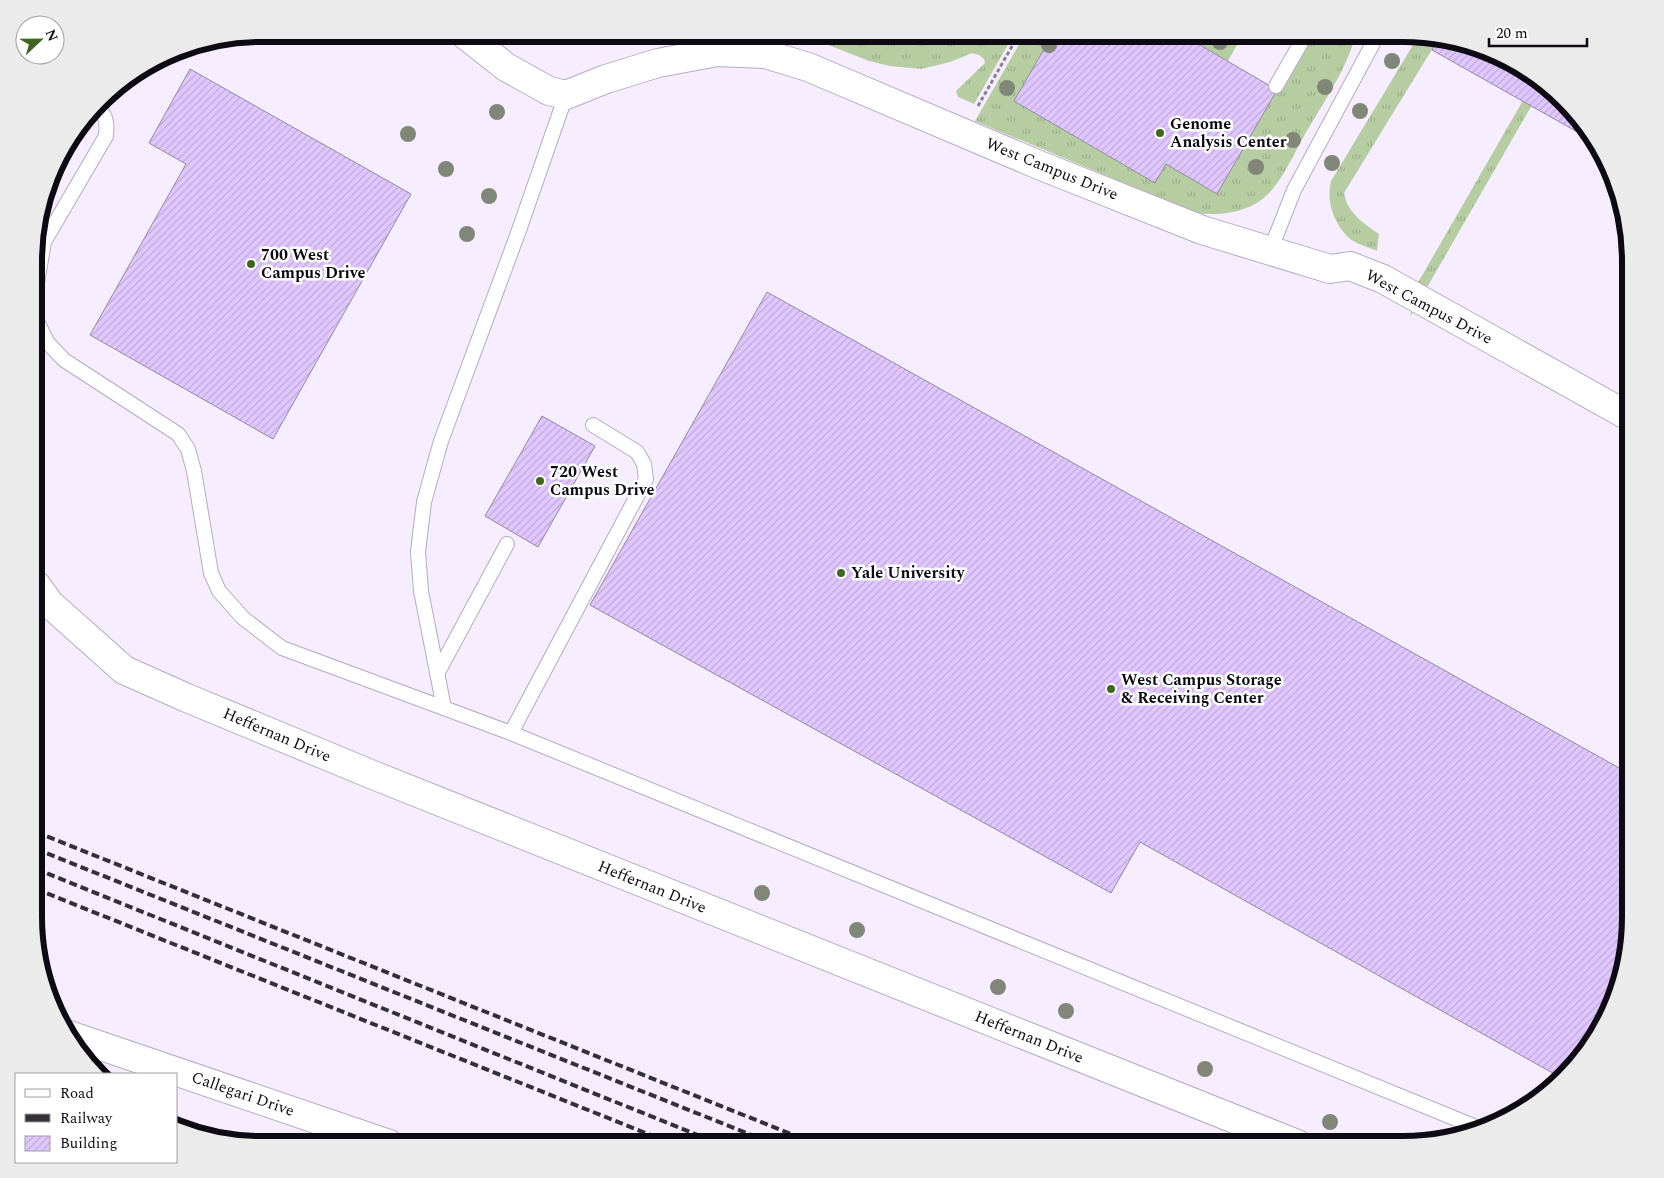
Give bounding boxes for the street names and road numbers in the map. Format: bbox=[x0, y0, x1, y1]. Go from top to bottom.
street label: West Campus Drive bbox=[982, 131, 1122, 207]
street label: West Campus Drive bbox=[1361, 263, 1497, 351]
street label: Heffernan Drive bbox=[219, 701, 335, 769]
street label: Heffernan Drive bbox=[594, 854, 710, 920]
street label: Heffernan Drive bbox=[971, 1004, 1087, 1070]
street label: Callegari Drive bbox=[188, 1065, 298, 1123]

